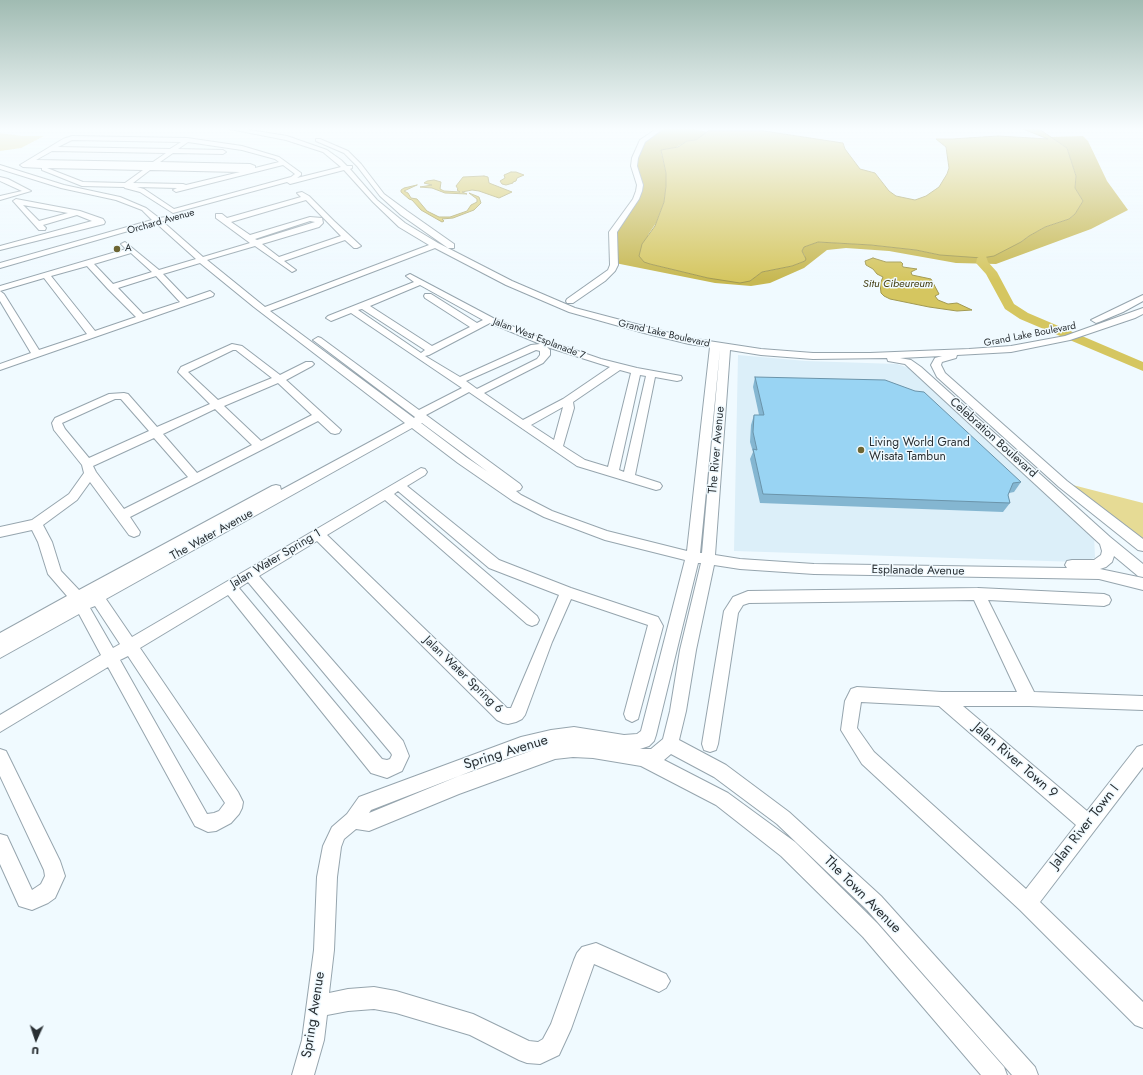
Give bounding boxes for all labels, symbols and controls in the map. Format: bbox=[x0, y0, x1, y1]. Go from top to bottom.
street label: Orchard Avenue bbox=[126, 207, 196, 237]
place label: A bbox=[125, 243, 132, 255]
marker: A bbox=[112, 244, 122, 254]
water label: Situ Cibeureum bbox=[863, 277, 933, 291]
street label: Jalan West Esplanade 7 bbox=[491, 316, 587, 362]
street label: Grand Lake Boulevard bbox=[617, 318, 711, 350]
street label: Grand Lake Boulevard bbox=[983, 320, 1077, 350]
street label: Celebration Boulevard bbox=[946, 395, 1040, 481]
street label: The River Avenue bbox=[706, 406, 728, 494]
place label: Living World Grand Wisata Tambun bbox=[869, 436, 970, 464]
marker: Living World Grand Wisata Tambun bbox=[856, 445, 866, 455]
street label: The Water Avenue bbox=[168, 506, 256, 564]
street label: Jalan Water Spring 1 bbox=[228, 526, 324, 592]
street label: Esplanade Avenue bbox=[871, 563, 965, 579]
street label: Jalan Water Spring 6 bbox=[420, 633, 506, 717]
street label: Jalan River Town 9 bbox=[969, 720, 1061, 802]
street label: Spring Avenue bbox=[462, 732, 550, 774]
street label: Jalan River Town I bbox=[1047, 782, 1123, 872]
street label: The Town Avenue bbox=[820, 853, 904, 937]
street label: Spring Avenue bbox=[299, 971, 329, 1059]
north arrow bbox=[16, 1019, 56, 1059]
text: U bbox=[31, 1043, 40, 1059]

